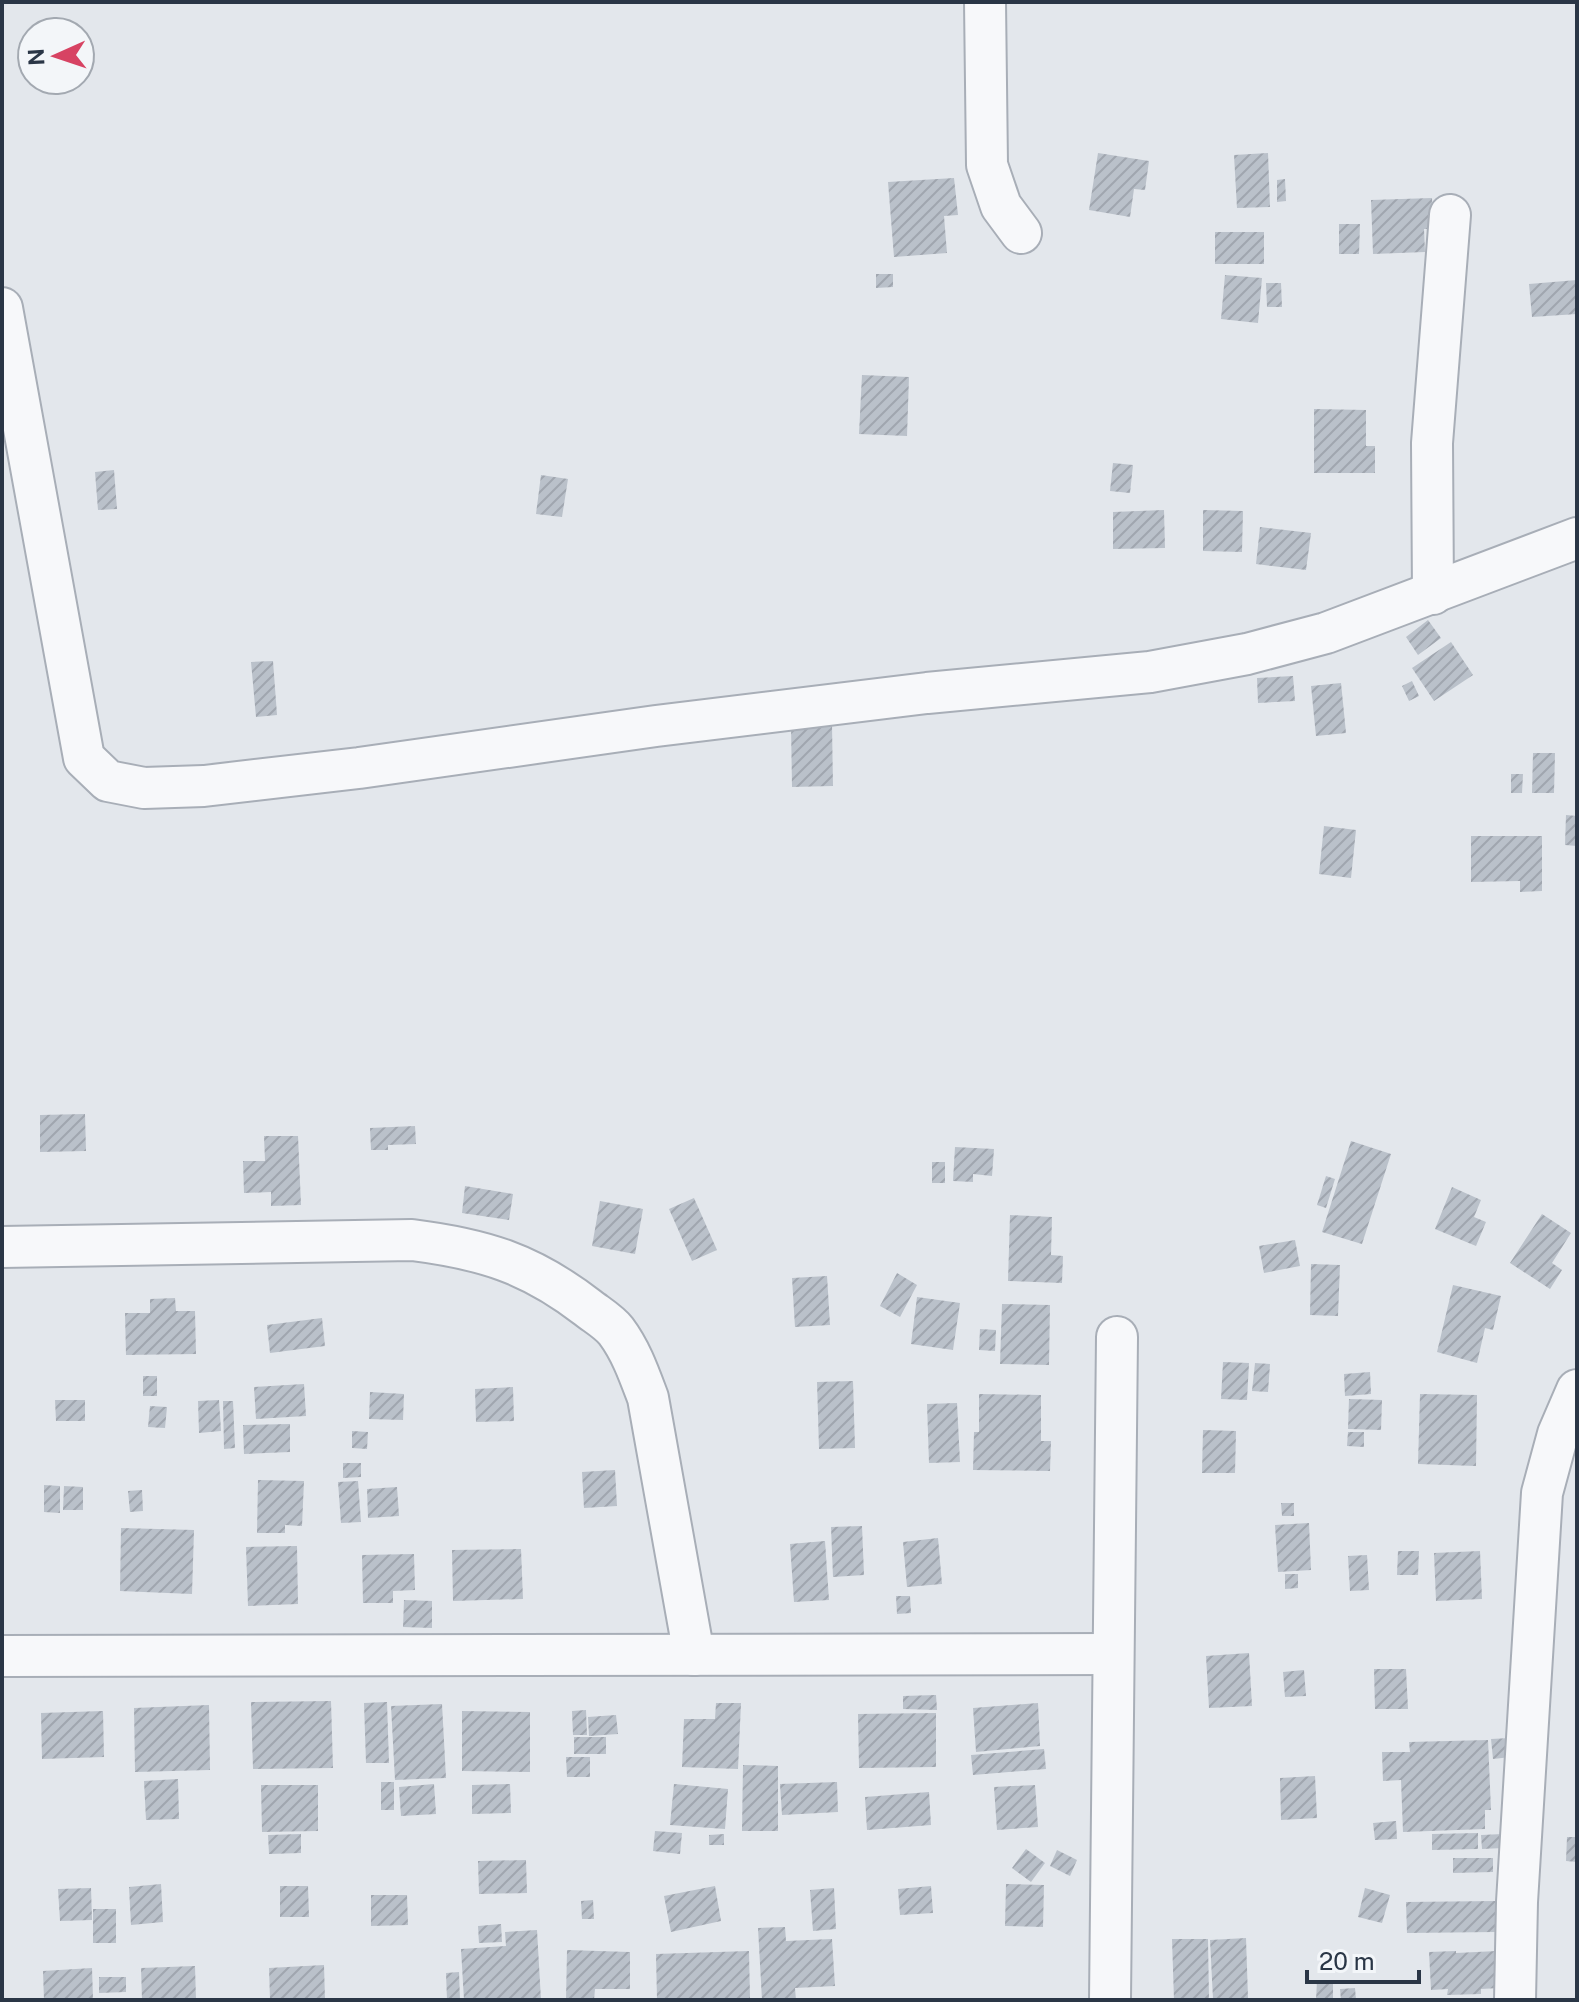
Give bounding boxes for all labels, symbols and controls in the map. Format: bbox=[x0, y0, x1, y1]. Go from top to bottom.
north arrow bbox=[16, 16, 96, 96]
text: N bbox=[23, 48, 49, 66]
scale bar bbox=[1307, 1934, 1419, 1984]
text: 20 m bbox=[1319, 1947, 1375, 1975]

